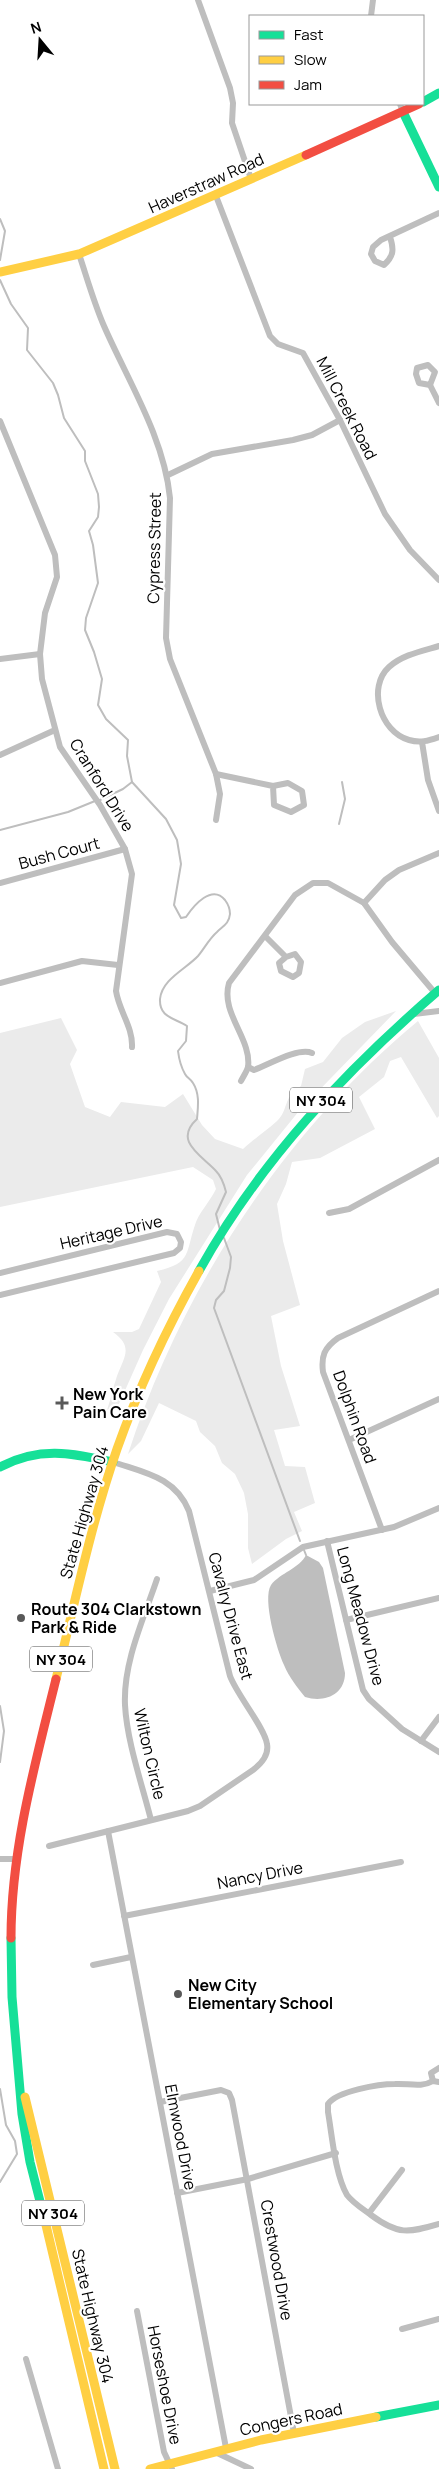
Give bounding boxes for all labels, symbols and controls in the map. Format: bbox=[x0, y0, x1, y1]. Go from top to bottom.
north arrow bbox=[15, 15, 65, 65]
legend bbox=[249, 15, 424, 105]
text: N bbox=[28, 17, 44, 38]
text: Fast bbox=[294, 24, 323, 45]
text: Slow bbox=[294, 49, 327, 70]
text: Jam bbox=[294, 74, 322, 95]
street label: Haverstraw Road bbox=[145, 148, 267, 218]
street label: Mill Creek Road bbox=[312, 353, 382, 463]
street label: Cypress Street bbox=[142, 492, 166, 604]
street label: Cranford Drive bbox=[65, 734, 139, 836]
street label: Bush Court bbox=[16, 832, 102, 874]
road number: NY 304 bbox=[290, 1088, 352, 1112]
street label: Heritage Drive bbox=[58, 1210, 164, 1254]
street label: Dolphin Road bbox=[328, 1368, 382, 1466]
place label: New York Pain Care bbox=[73, 1383, 147, 1423]
marker: New York Pain Care bbox=[55, 1396, 69, 1410]
street label: State Highway 304 bbox=[54, 1443, 114, 1581]
street label: Long Meadow Drive bbox=[332, 1544, 390, 1688]
street label: Cavalry Drive East bbox=[203, 1550, 259, 1682]
place label: Route 304 Clarkstown Park & Ride bbox=[31, 1598, 201, 1638]
marker: Route 304 Clarkstown Park & Ride bbox=[15, 1612, 27, 1624]
road number: NY 304 bbox=[30, 1646, 92, 1672]
street label: Wilton Circle bbox=[129, 1706, 171, 1802]
street label: Nancy Drive bbox=[215, 1856, 305, 1894]
place label: New City Elementary School bbox=[188, 1974, 333, 2014]
marker: New City Elementary School bbox=[172, 1988, 184, 2000]
street label: Elmwood Drive bbox=[160, 2082, 202, 2192]
street label: Crestwood Drive bbox=[256, 2198, 298, 2322]
road number: NY 304 bbox=[22, 2200, 84, 2226]
street label: State Highway 304 bbox=[67, 2247, 119, 2385]
street label: Horseshoe Drive bbox=[143, 2324, 187, 2446]
street label: Congers Road bbox=[238, 2397, 344, 2441]

